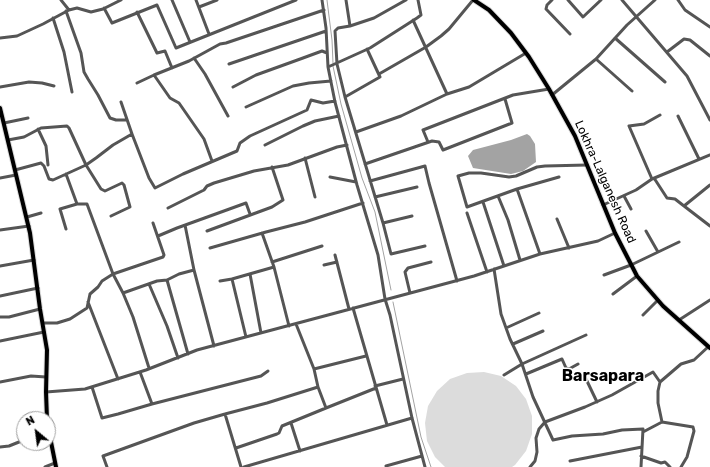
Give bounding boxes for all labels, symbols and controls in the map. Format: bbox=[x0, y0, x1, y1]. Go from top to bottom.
street label: Lokhra-Lalganesh Road bbox=[571, 118, 639, 246]
district label: Barsapara bbox=[562, 366, 644, 386]
north arrow bbox=[16, 411, 56, 451]
text: N bbox=[24, 413, 37, 429]

